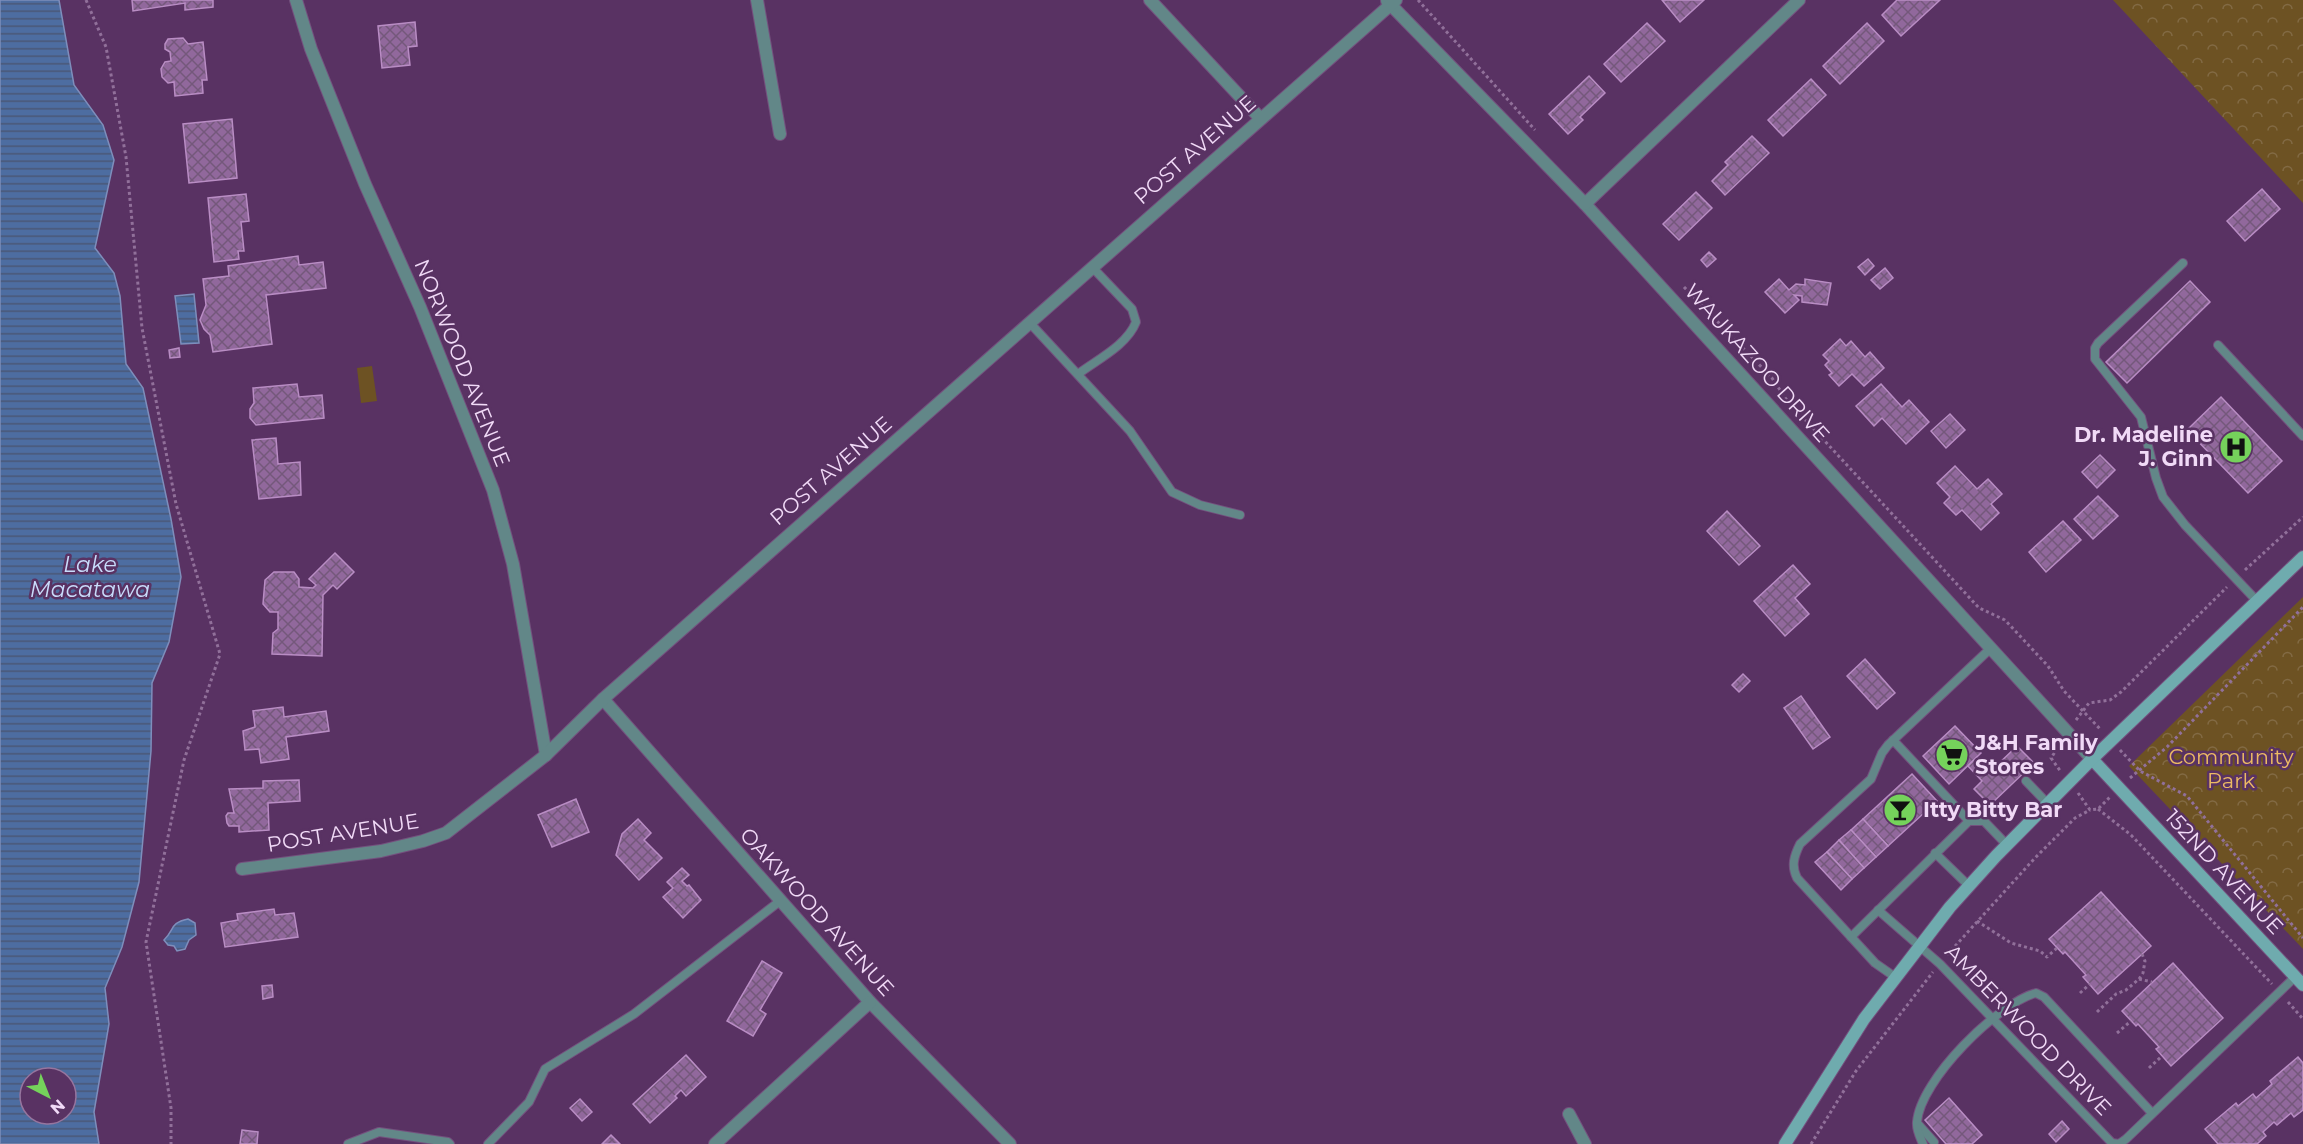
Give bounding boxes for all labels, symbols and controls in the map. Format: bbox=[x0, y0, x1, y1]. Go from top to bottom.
street label: POST AVENUE bbox=[1129, 90, 1261, 209]
street label: NORWOOD AVENUE bbox=[409, 256, 516, 470]
street label: WAUKAZOO DRIVE bbox=[1680, 278, 1835, 447]
street label: POST AVENUE bbox=[765, 411, 897, 530]
place label: Dr. Madeline J. Ginn bbox=[2074, 422, 2213, 471]
hospital icon: Dr. Madeline J. Ginn bbox=[2218, 429, 2254, 465]
water label: Lake Macatawa bbox=[30, 551, 150, 603]
place label: J&H Family Stores bbox=[1974, 730, 2098, 779]
supermarket icon: J&H Family Stores bbox=[1934, 737, 1970, 773]
park label: Community Park bbox=[2168, 744, 2294, 793]
bar icon: Itty Bitty Bar bbox=[1882, 792, 1918, 828]
place label: Itty Bitty Bar bbox=[1923, 797, 2062, 822]
street label: 152ND AVENUE bbox=[2160, 804, 2289, 939]
street label: POST AVENUE bbox=[265, 808, 421, 857]
street label: OAKWOOD AVENUE bbox=[735, 822, 900, 1001]
street label: AMBERWOOD DRIVE bbox=[1940, 939, 2117, 1120]
north arrow bbox=[18, 1066, 78, 1126]
text: N bbox=[47, 1095, 69, 1118]

